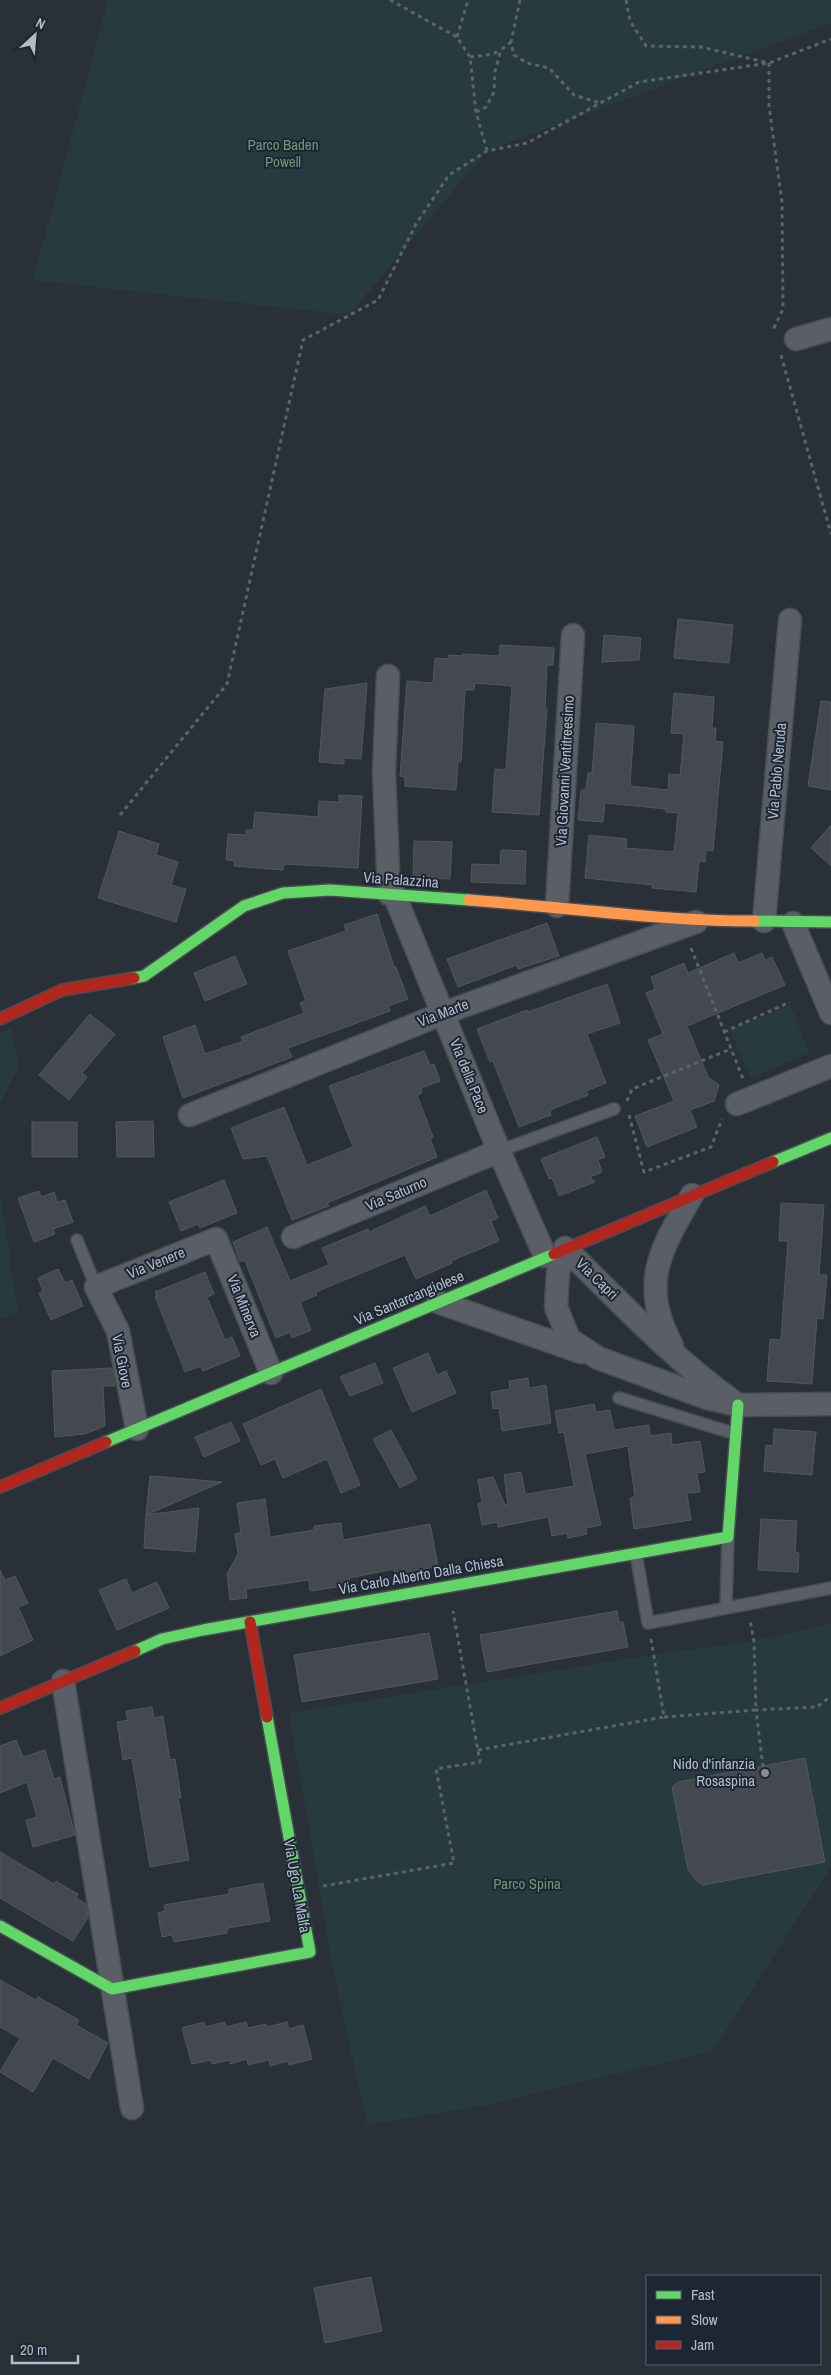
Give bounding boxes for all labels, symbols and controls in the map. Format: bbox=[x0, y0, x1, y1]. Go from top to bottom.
north arrow bbox=[10, 10, 60, 60]
text: N bbox=[33, 13, 48, 33]
park label: Parco Baden Powell bbox=[247, 134, 319, 172]
street label: Via Giovanni Ventitreesimo bbox=[550, 695, 579, 847]
street label: Via Pablo Neruda bbox=[762, 722, 791, 820]
street label: Via Palazzina bbox=[363, 866, 440, 893]
street label: Via Marte bbox=[414, 993, 472, 1032]
street label: Via della Pace bbox=[445, 1035, 494, 1117]
street label: Via Saturno bbox=[362, 1171, 430, 1216]
street label: Via Venere bbox=[124, 1241, 188, 1284]
street label: Via Capri bbox=[571, 1253, 623, 1304]
street label: Via Santarcangiolese bbox=[351, 1265, 467, 1330]
street label: Via Minerva bbox=[222, 1271, 267, 1341]
street label: Via Giove bbox=[107, 1332, 138, 1390]
street label: Via Carlo Alberto Dalla Chiesa bbox=[337, 1550, 505, 1599]
place label: Nido d'infanzia Rosaspina bbox=[673, 1753, 755, 1791]
marker: Nido d'infanzia Rosaspina bbox=[759, 1767, 771, 1779]
street label: Via Ugo La Malfa bbox=[279, 1837, 316, 1935]
park label: Parco Spina bbox=[493, 1873, 561, 1894]
legend bbox=[646, 2275, 821, 2365]
text: Fast bbox=[691, 2284, 715, 2305]
text: Slow bbox=[691, 2309, 718, 2330]
scale bar bbox=[12, 2332, 79, 2364]
text: Jam bbox=[691, 2334, 714, 2355]
text: 20 m bbox=[20, 2339, 47, 2360]

